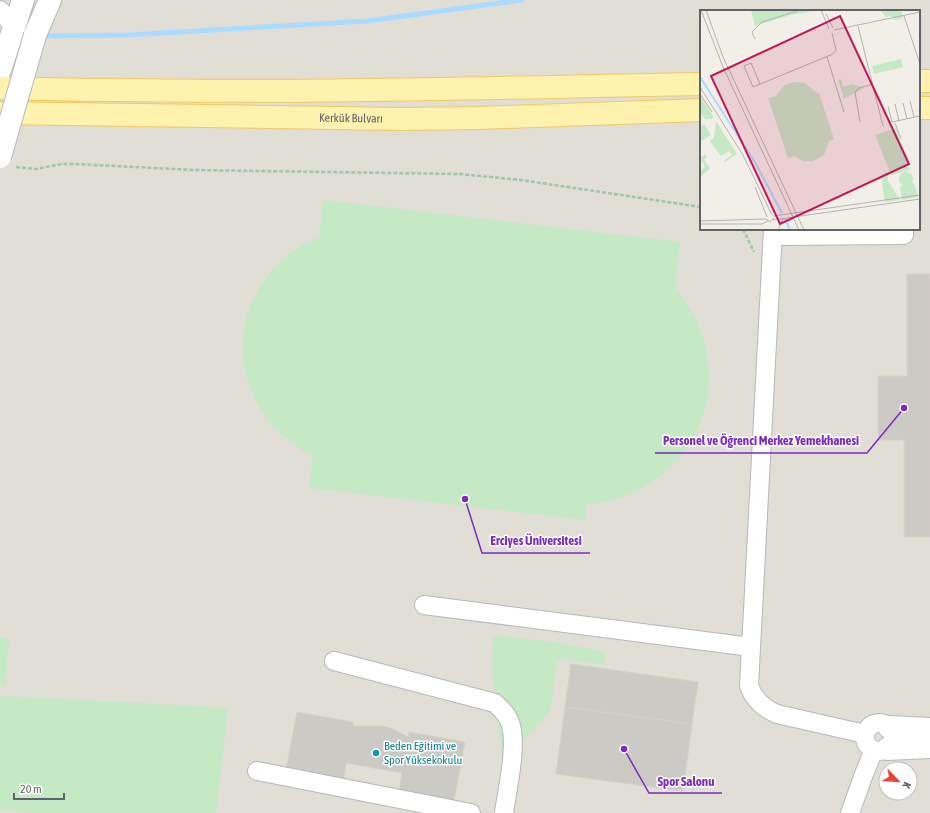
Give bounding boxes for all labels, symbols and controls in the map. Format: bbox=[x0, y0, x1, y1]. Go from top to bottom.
inset map bbox=[700, 10, 920, 230]
street label: Kerkük Bulvarı bbox=[319, 111, 383, 126]
callout: Personel ve Öğrenci Merkez Yemekhanesi bbox=[655, 428, 867, 453]
text: Personel ve Öğrenci Merkez Yemekhanesi bbox=[663, 433, 859, 448]
callout: Erciyes Üniversitesi bbox=[482, 528, 590, 553]
text: Erciyes Üniversitesi bbox=[490, 533, 582, 548]
place label: Beden Eğitimi ve Spor Yüksekokulu bbox=[384, 739, 463, 767]
marker: Beden Eğitimi ve Spor Yüksekokulu bbox=[371, 748, 381, 758]
north arrow bbox=[878, 761, 918, 801]
callout: Spor Salonu bbox=[649, 768, 722, 793]
text: Spor Salonu bbox=[658, 774, 714, 789]
scale bar bbox=[14, 775, 64, 801]
text: K bbox=[900, 780, 914, 791]
text: 20 m bbox=[20, 782, 42, 796]

